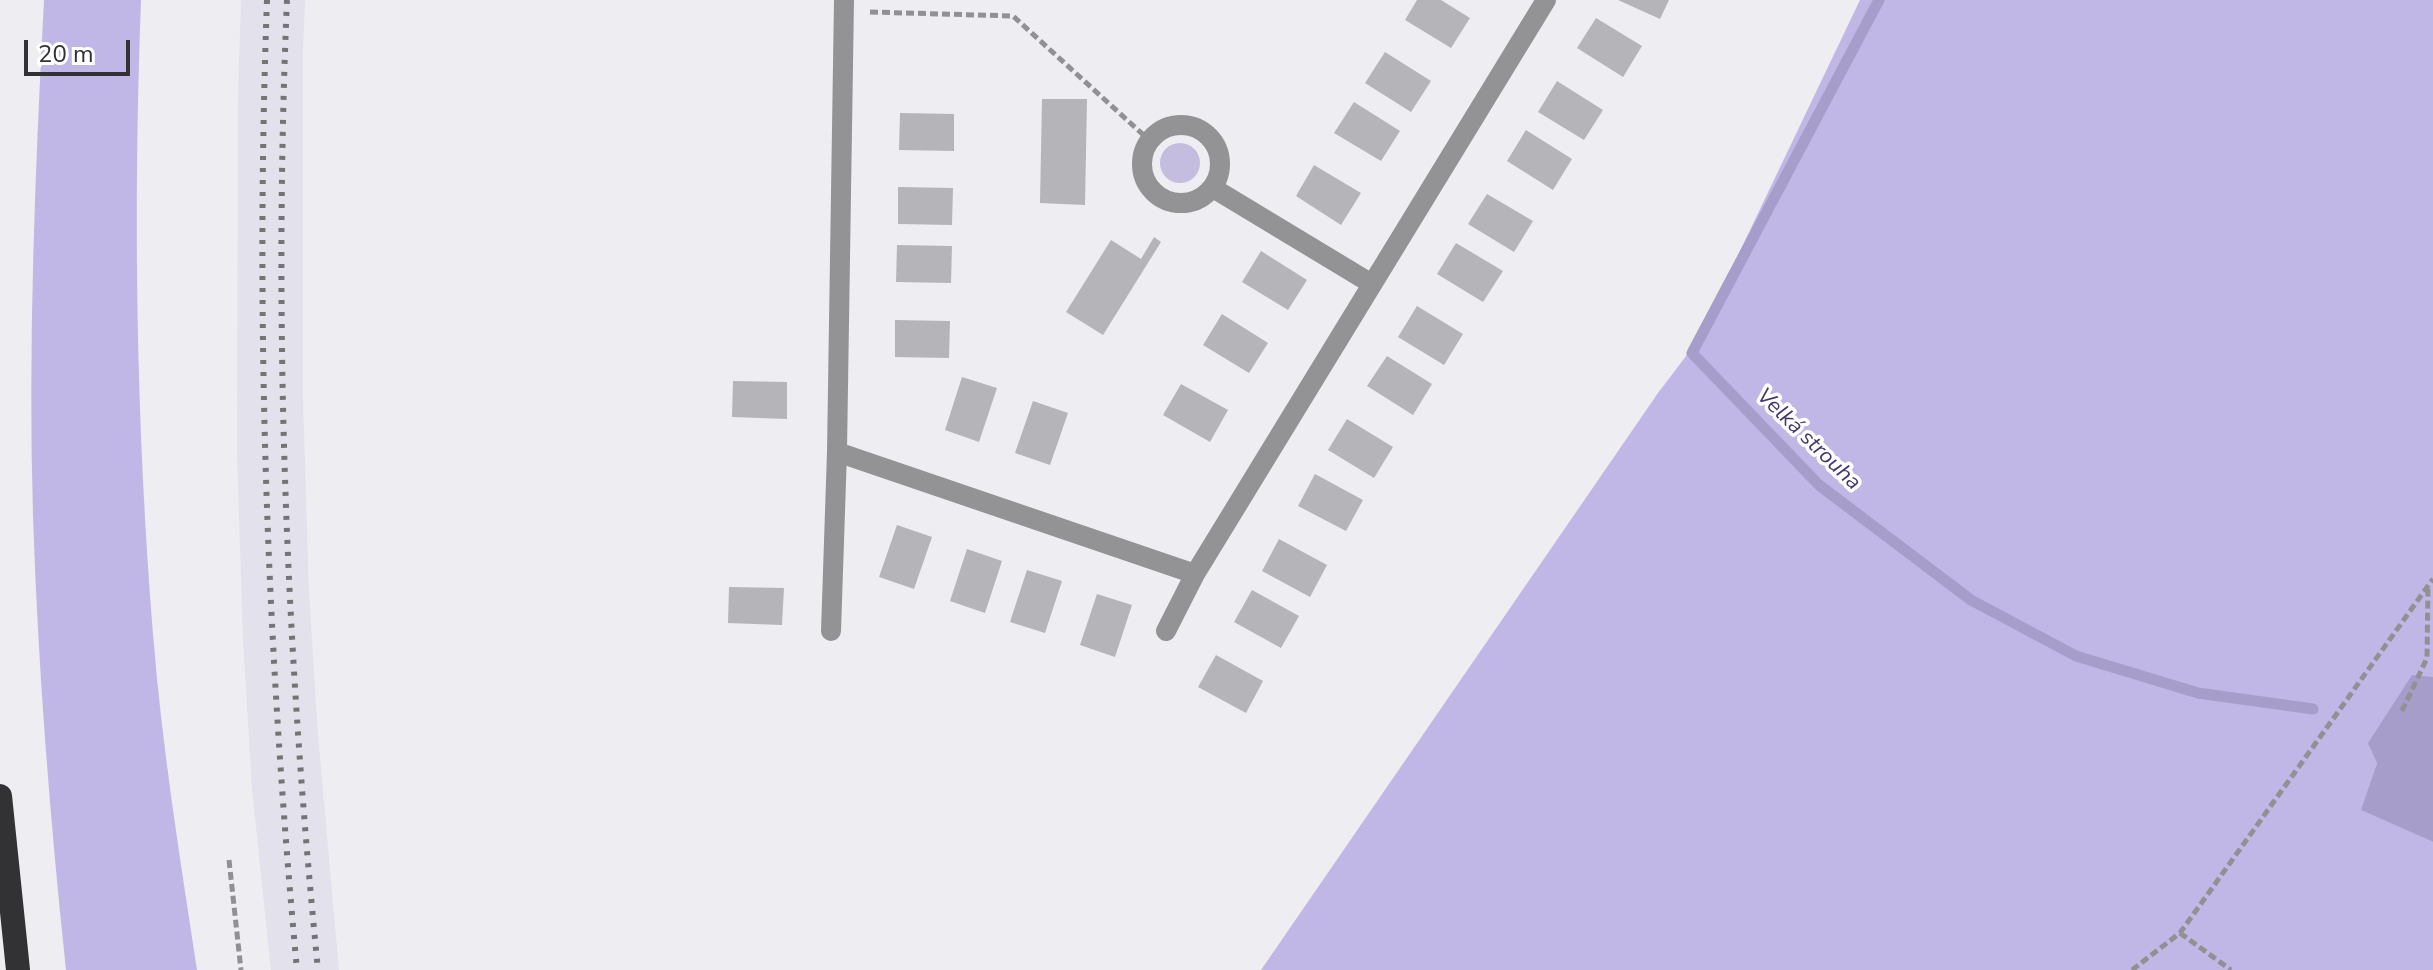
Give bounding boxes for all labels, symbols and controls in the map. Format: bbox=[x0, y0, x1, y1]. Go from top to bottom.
scale bar bbox=[28, 24, 134, 74]
text: 20 m bbox=[38, 38, 94, 70]
water label: Velká strouha bbox=[1750, 384, 1866, 496]

